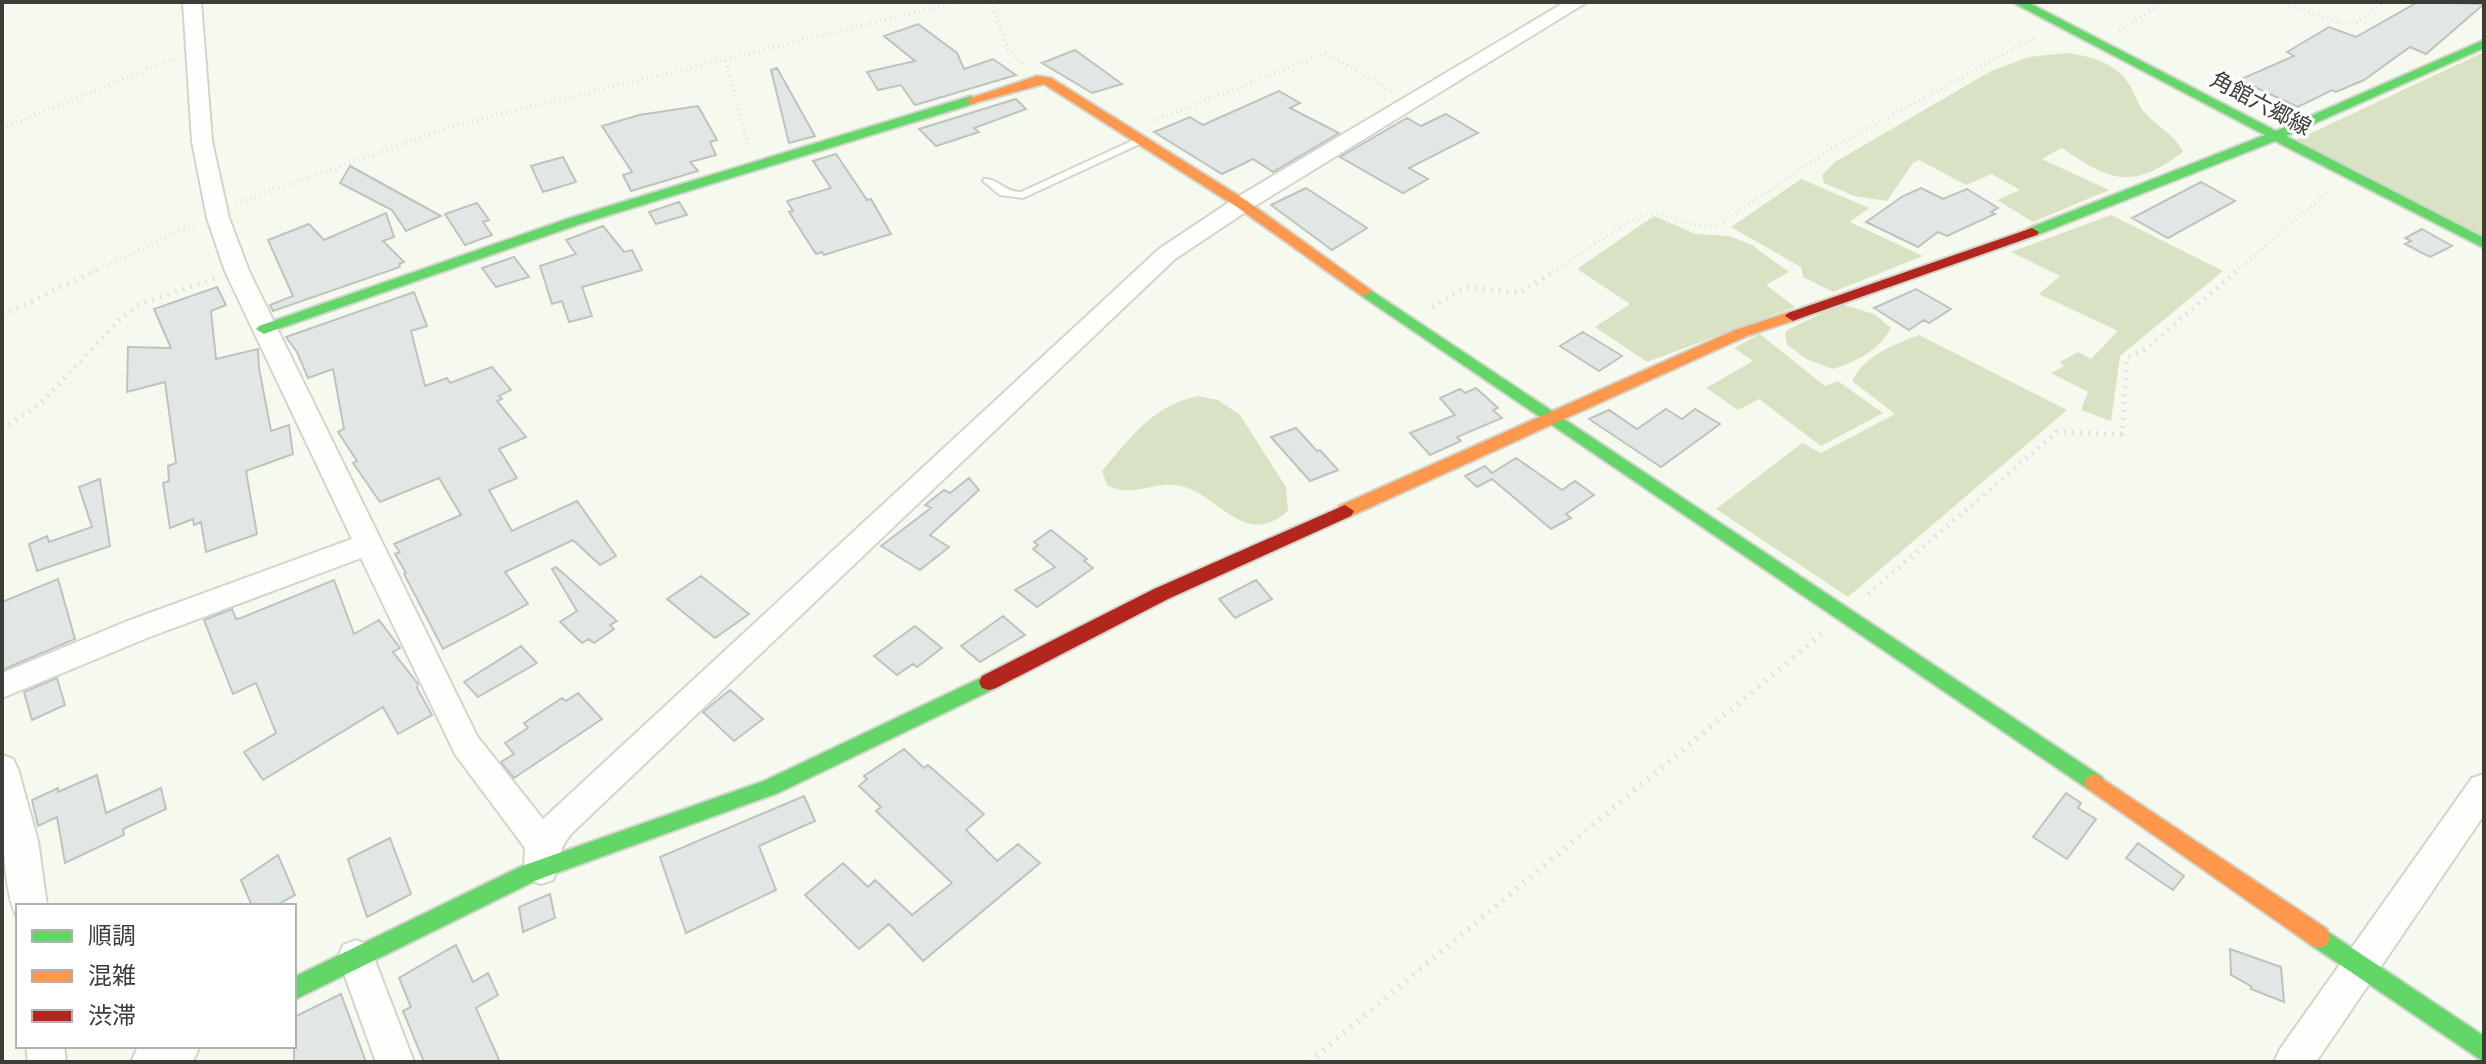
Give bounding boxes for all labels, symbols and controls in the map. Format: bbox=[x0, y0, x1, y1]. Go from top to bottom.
street label: 角館六郷線 bbox=[2206, 66, 2316, 140]
legend bbox=[16, 904, 296, 1048]
text: 順調 bbox=[88, 921, 136, 949]
text: 混雑 bbox=[88, 961, 136, 989]
text: 渋滞 bbox=[88, 1001, 136, 1029]

